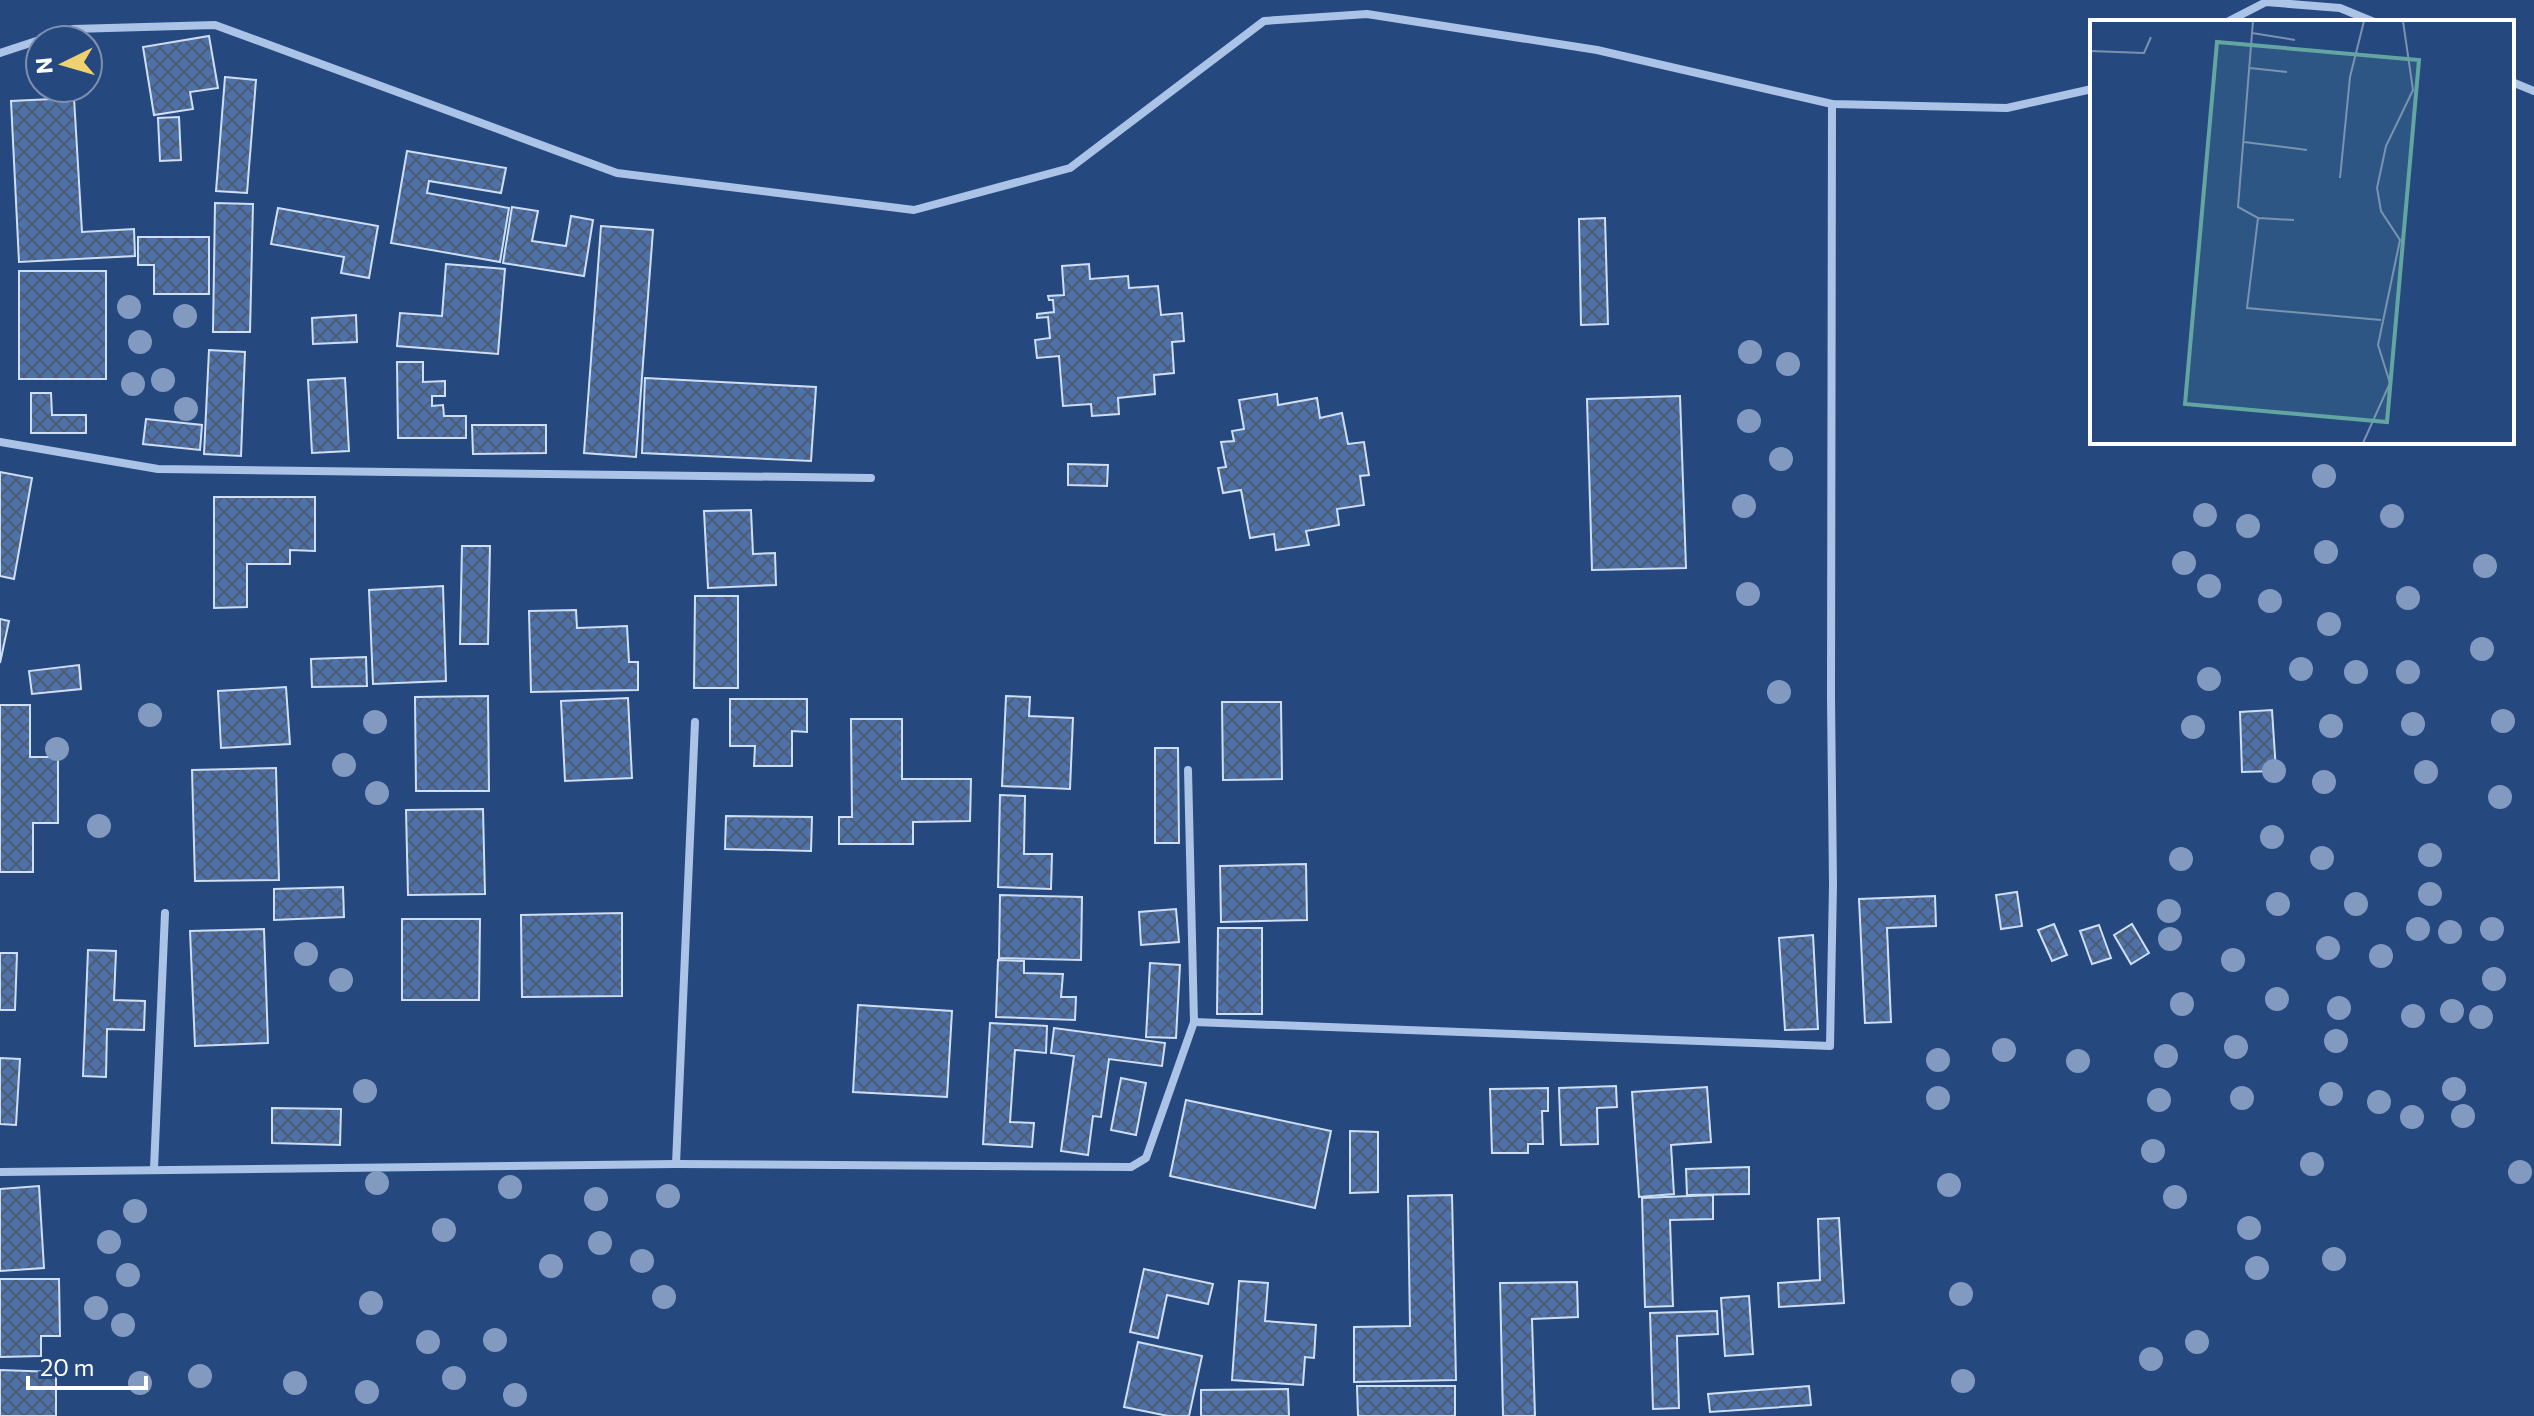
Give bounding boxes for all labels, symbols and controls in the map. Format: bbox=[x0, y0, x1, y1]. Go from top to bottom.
inset map bbox=[2090, 20, 2514, 444]
north arrow bbox=[24, 24, 104, 104]
text: N bbox=[29, 56, 58, 75]
scale bar bbox=[28, 1340, 146, 1390]
text: 20 m bbox=[40, 1352, 94, 1381]

